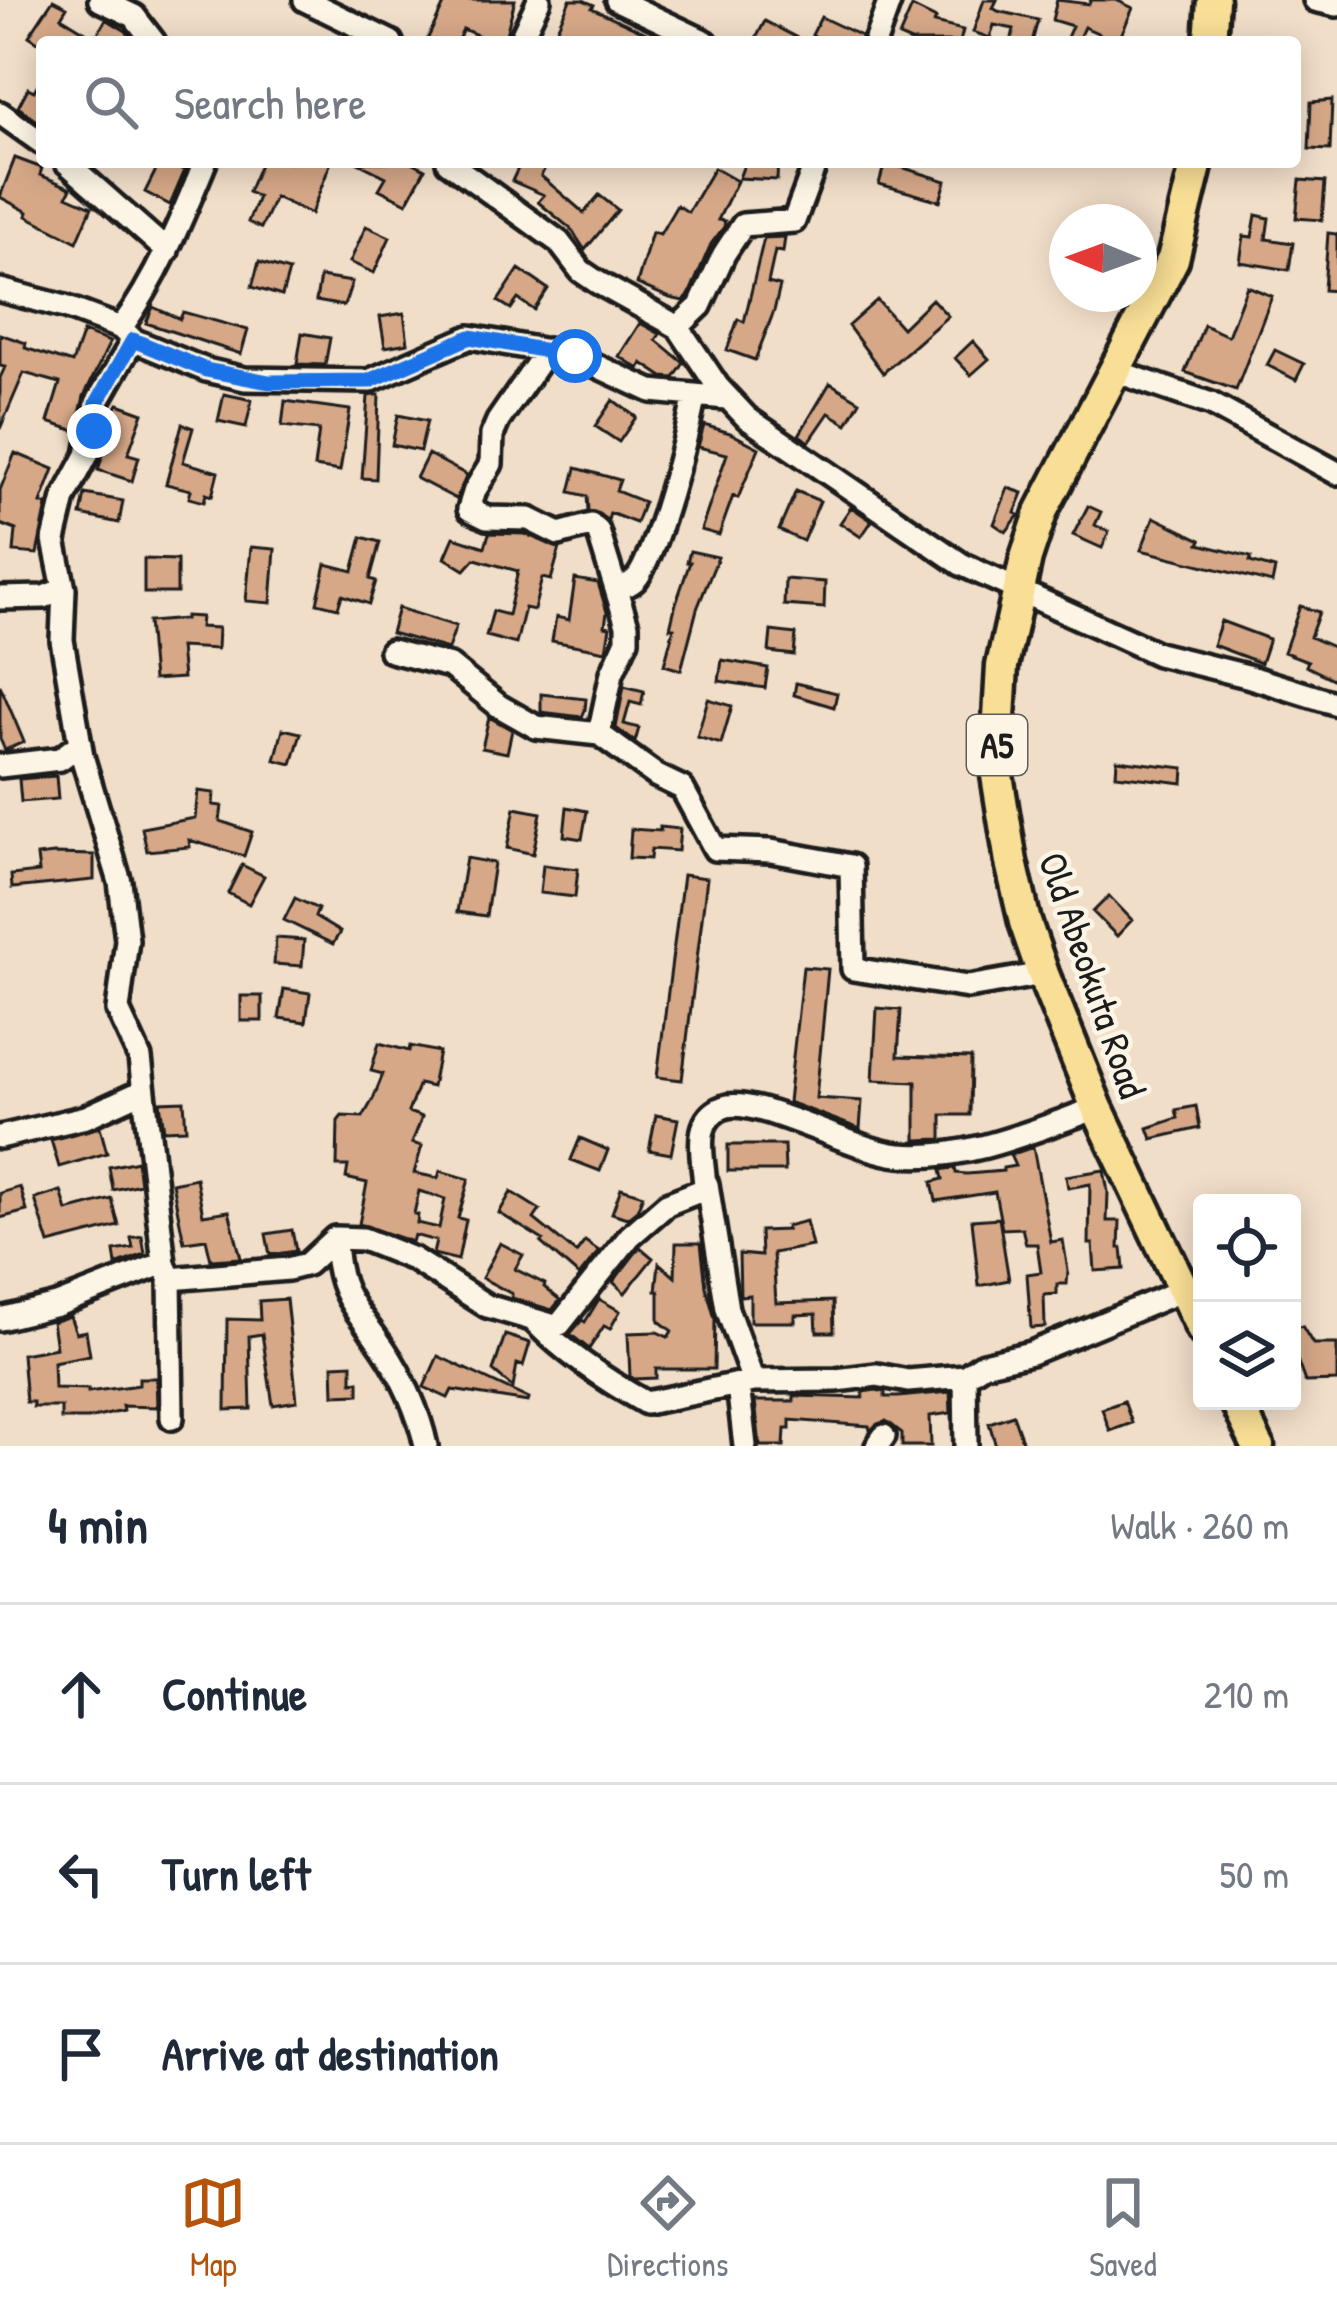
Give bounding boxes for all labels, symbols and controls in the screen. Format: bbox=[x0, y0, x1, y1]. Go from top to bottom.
search box bbox=[36, 36, 1301, 168]
icon: search bbox=[78, 69, 144, 135]
text: Search here bbox=[174, 72, 366, 133]
north arrow bbox=[1049, 204, 1157, 312]
route start bbox=[548, 329, 602, 383]
route end bbox=[67, 404, 121, 458]
road number: A5 bbox=[967, 715, 1027, 775]
street label: Old Abeokuta Road bbox=[1027, 845, 1160, 1104]
map controls bbox=[1193, 1194, 1301, 1410]
button: locate bbox=[1193, 1194, 1301, 1302]
button: layers bbox=[1193, 1302, 1301, 1410]
text: 4 min bbox=[48, 1490, 148, 1559]
text: Walk · 260 m bbox=[1111, 1498, 1289, 1551]
icon: ahead bbox=[48, 1661, 114, 1727]
text: Continue bbox=[162, 1663, 307, 1724]
text: 210 m bbox=[1204, 1667, 1289, 1720]
icon: left bbox=[48, 1841, 114, 1907]
text: Turn left bbox=[162, 1843, 311, 1904]
text: 50 m bbox=[1220, 1847, 1289, 1900]
icon: arrive bbox=[48, 2021, 114, 2087]
text: Arrive at destination bbox=[162, 2023, 499, 2084]
tab: Map bbox=[180, 2170, 246, 2286]
tab: Directions bbox=[607, 2170, 729, 2286]
tab: Saved bbox=[1089, 2170, 1157, 2286]

